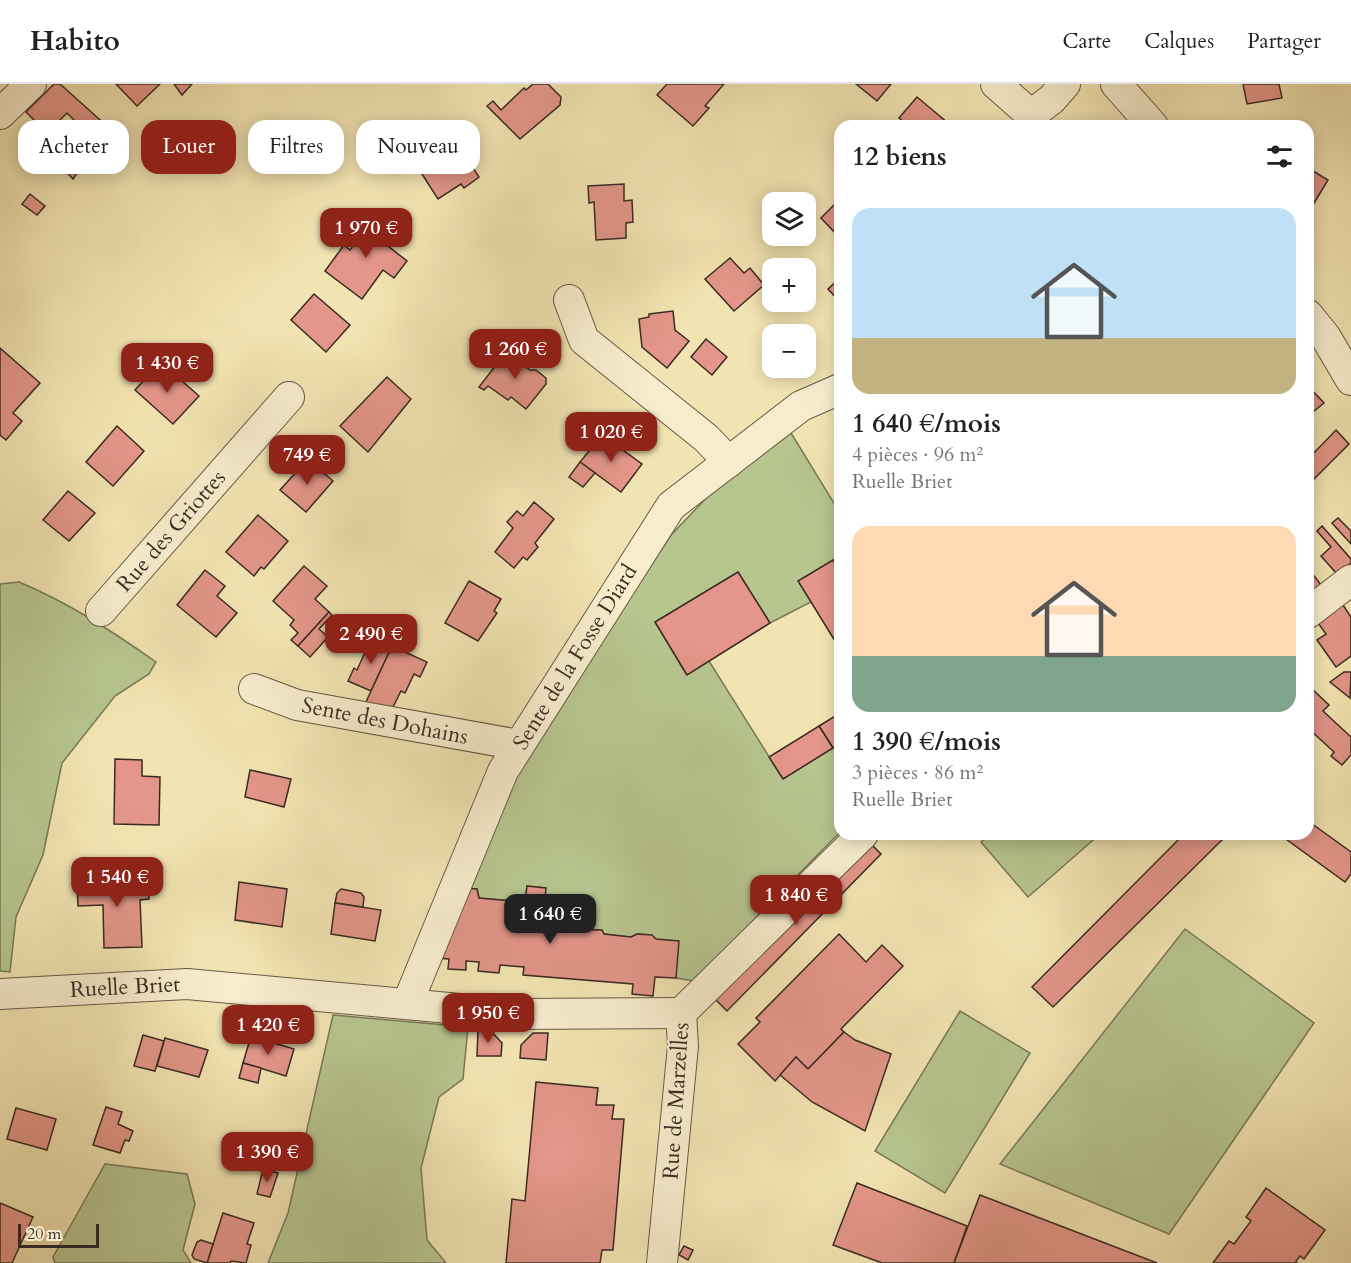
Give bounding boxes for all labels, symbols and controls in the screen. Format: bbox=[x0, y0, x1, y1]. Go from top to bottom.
text: Habito bbox=[30, 22, 120, 60]
text: Carte bbox=[1062, 27, 1111, 56]
text: Calques bbox=[1144, 27, 1214, 56]
text: Partager bbox=[1247, 27, 1321, 56]
chip: Acheter bbox=[18, 120, 129, 174]
chip: Louer bbox=[141, 120, 236, 174]
chip: Filtres bbox=[248, 120, 344, 174]
chip: Nouveau bbox=[356, 120, 480, 174]
text: 12 biens bbox=[852, 139, 947, 174]
icon: filters bbox=[1263, 140, 1296, 173]
map controls bbox=[762, 192, 816, 378]
button: layers bbox=[762, 192, 816, 246]
pin: 1 970 € bbox=[311, 208, 421, 259]
text: 1 970 € bbox=[334, 214, 398, 241]
icon: home bbox=[1020, 247, 1128, 355]
button: + bbox=[762, 258, 816, 312]
button: − bbox=[762, 324, 816, 378]
pin: 1 260 € bbox=[460, 329, 570, 380]
text: 1 260 € bbox=[483, 335, 547, 362]
pin: 1 430 € bbox=[112, 343, 222, 394]
text: 1 430 € bbox=[135, 349, 199, 376]
text: 1 640 €/mois bbox=[852, 406, 1001, 441]
pin: 1 020 € bbox=[556, 412, 666, 463]
text: 1 020 € bbox=[579, 418, 643, 445]
pin: 749 € bbox=[265, 435, 349, 486]
text: 749 € bbox=[283, 441, 331, 468]
text: 4 pièces · 96 m² bbox=[852, 441, 983, 468]
street label: Rue des Griottes bbox=[110, 463, 232, 599]
text: Ruelle Briet bbox=[852, 468, 952, 495]
street label: Sente de la Fosse Diard bbox=[506, 558, 644, 755]
icon: home bbox=[1020, 565, 1128, 673]
pin: 2 490 € bbox=[316, 614, 426, 665]
text: 2 490 € bbox=[339, 620, 403, 647]
street label: Sente des Dohains bbox=[299, 690, 471, 752]
text: 1 390 €/mois bbox=[852, 724, 1001, 759]
text: 3 pièces · 86 m² bbox=[852, 759, 983, 786]
text: Ruelle Briet bbox=[852, 786, 952, 813]
pin: 1 540 € bbox=[62, 857, 172, 908]
text: 1 540 € bbox=[85, 863, 149, 890]
pin: 1 840 € bbox=[741, 875, 851, 926]
text: 1 840 € bbox=[764, 881, 828, 908]
pin: 1 640 € bbox=[495, 894, 605, 945]
text: 1 640 € bbox=[518, 900, 582, 927]
street label: Ruelle Briet bbox=[69, 969, 181, 1005]
pin: 1 950 € bbox=[433, 993, 543, 1044]
text: 1 950 € bbox=[456, 999, 520, 1026]
pin: 1 420 € bbox=[213, 1005, 323, 1056]
text: 1 420 € bbox=[236, 1011, 300, 1038]
street label: Rue de Marzelles bbox=[656, 1021, 696, 1181]
pin: 1 390 € bbox=[212, 1132, 322, 1183]
text: 1 390 € bbox=[235, 1138, 299, 1165]
scale bar bbox=[18, 1221, 99, 1248]
text: 20 m bbox=[27, 1223, 61, 1245]

